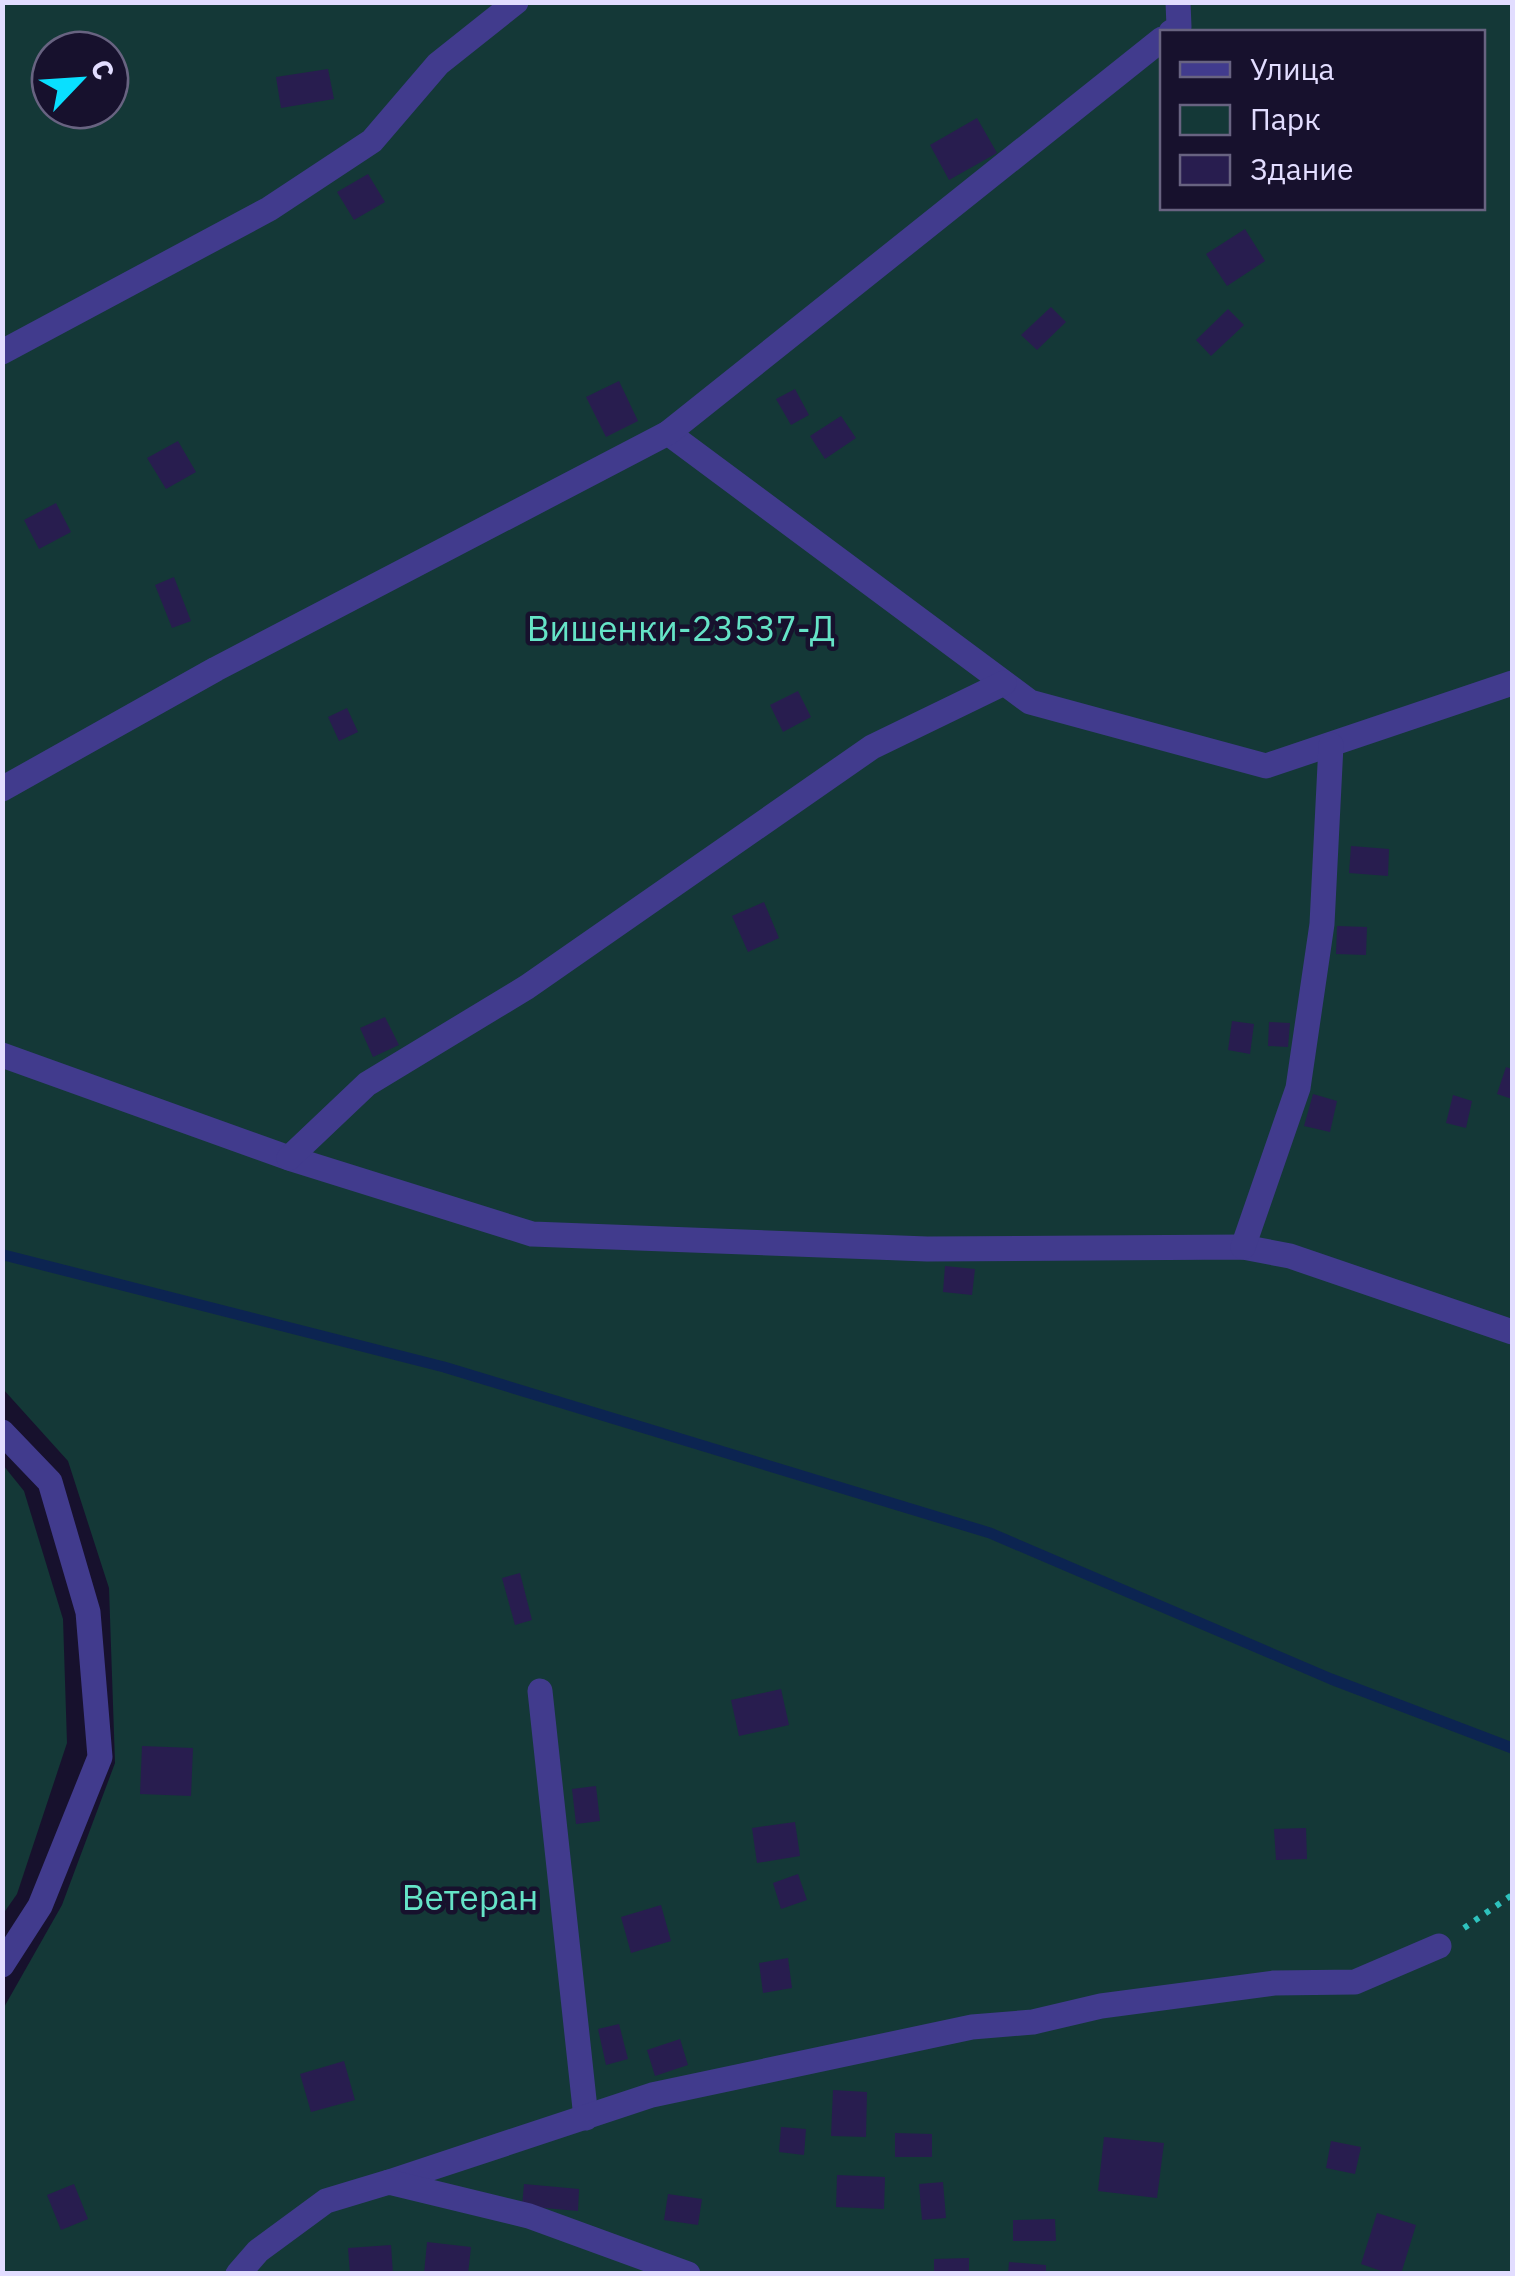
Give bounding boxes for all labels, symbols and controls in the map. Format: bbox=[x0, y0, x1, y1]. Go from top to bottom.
north arrow bbox=[30, 30, 130, 130]
legend bbox=[1160, 30, 1485, 210]
text: Улица bbox=[1250, 49, 1335, 88]
text: С bbox=[82, 53, 124, 85]
text: Парк bbox=[1250, 99, 1321, 138]
text: Здание bbox=[1250, 149, 1353, 188]
park label: Вишенки-23537-Д bbox=[527, 605, 835, 651]
park label: Ветеран bbox=[402, 1874, 538, 1920]

